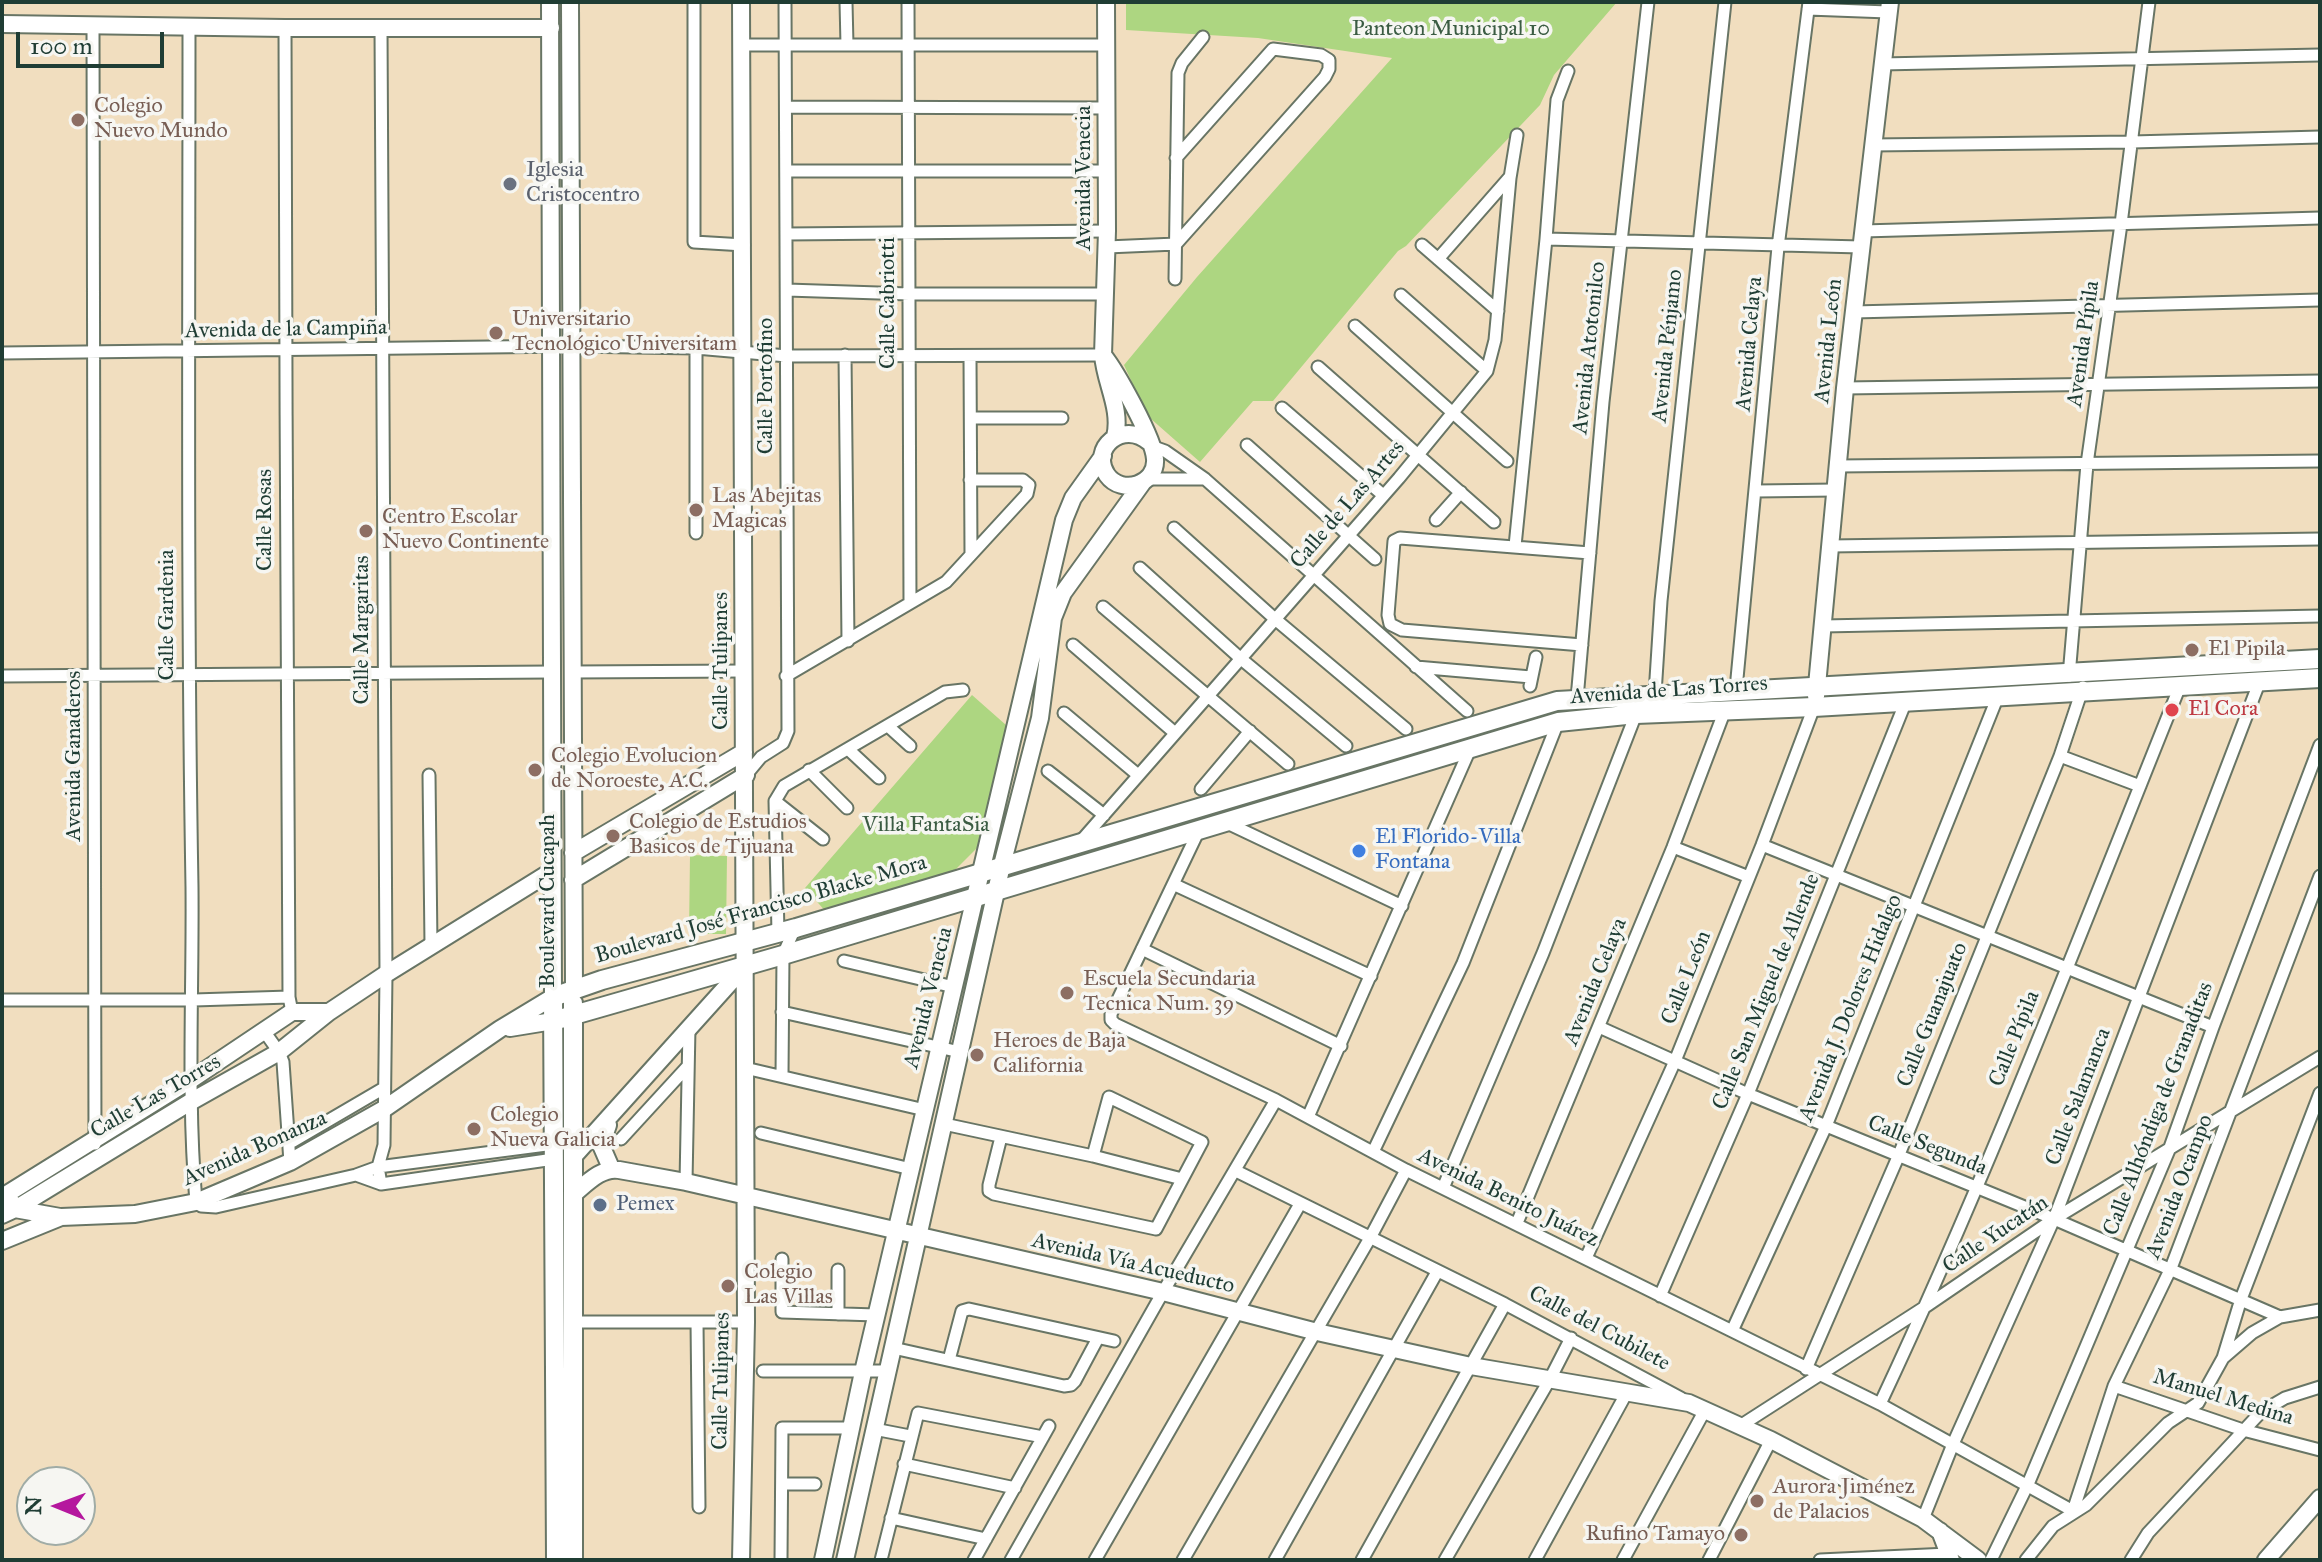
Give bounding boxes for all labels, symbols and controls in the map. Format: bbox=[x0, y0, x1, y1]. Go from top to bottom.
scale bar bbox=[20, 16, 168, 66]
park label: Panteon Municipal 10 bbox=[1352, 17, 1550, 43]
text: 100 m bbox=[30, 31, 93, 61]
place label: Colegio Nuevo Mundo bbox=[94, 94, 228, 146]
street label: Avenida Venecia bbox=[1072, 106, 1098, 250]
marker: Colegio Nuevo Mundo bbox=[69, 111, 87, 129]
place label: Iglesia Cristocentro bbox=[526, 158, 640, 210]
marker: Iglesia Cristocentro bbox=[501, 175, 519, 193]
street label: Calle Cabriotti bbox=[876, 237, 902, 369]
street label: Avenida Atotonilco bbox=[1568, 260, 1612, 436]
street label: Avenida Pénjamo bbox=[1647, 268, 1689, 424]
street label: Avenida Celaya bbox=[1731, 276, 1769, 412]
street label: Avenida León bbox=[1809, 278, 1849, 404]
street label: Avenida Pípila bbox=[2062, 279, 2106, 409]
place label: Universitario Tecnológico Universitam bbox=[512, 307, 737, 358]
street label: Avenida de la Campiña bbox=[185, 315, 387, 345]
street label: Calle Portofino bbox=[754, 318, 780, 454]
marker: Universitario Tecnológico Universitam bbox=[487, 324, 505, 342]
street label: Calle de Las Artes bbox=[1285, 435, 1411, 575]
street label: Calle Rosas bbox=[253, 469, 279, 571]
place label: Las Abejitas Magicas bbox=[712, 484, 821, 536]
marker: Las Abejitas Magicas bbox=[687, 501, 705, 519]
place label: Centro Escolar Nuevo Continente bbox=[382, 505, 549, 556]
marker: Centro Escolar Nuevo Continente bbox=[357, 522, 375, 540]
street label: Calle Gardenia bbox=[155, 550, 181, 680]
street label: Calle Margaritas bbox=[350, 555, 376, 705]
street label: Calle Tulipanes bbox=[709, 592, 735, 730]
place label: El Pipila bbox=[2208, 637, 2285, 663]
marker: El Pipila bbox=[2183, 641, 2201, 659]
street label: Avenida Ganaderos bbox=[62, 671, 88, 841]
street label: Avenida de Las Torres bbox=[1570, 671, 1768, 711]
place label: El Cora bbox=[2188, 697, 2258, 723]
marker: El Cora bbox=[2163, 701, 2181, 719]
place label: Colegio Evolucion de Noroeste, A.C. bbox=[551, 744, 717, 796]
marker: Colegio Evolucion de Noroeste, A.C. bbox=[526, 761, 544, 779]
place label: Colegio de Estudios Basicos de Tijuana bbox=[629, 810, 807, 862]
park label: Villa FantaSia bbox=[862, 813, 990, 839]
street label: Boulevard Cucapah bbox=[536, 814, 562, 988]
place label: El Florido-Villa Fontana bbox=[1375, 825, 1521, 876]
marker: Colegio de Estudios Basicos de Tijuana bbox=[604, 827, 622, 845]
marker: El Florido-Villa Fontana bbox=[1350, 842, 1368, 860]
street label: Boulevard José Francisco Blacke Mora bbox=[592, 850, 930, 970]
street label: Calle San Miguel de Allende bbox=[1708, 870, 1826, 1114]
street label: Avenida J. Dolores Hidalgo bbox=[1793, 891, 1909, 1125]
street label: Avenida Celaya bbox=[1558, 914, 1634, 1050]
street label: Avenida Venecia bbox=[899, 925, 959, 1071]
street label: Calle León bbox=[1656, 927, 1718, 1029]
street label: Calle Guanajuato bbox=[1892, 939, 1974, 1091]
place label: Escuela Secundaria Tecnica Num. 39 bbox=[1083, 967, 1256, 1018]
street label: Calle Alhóndiga de Granaditas bbox=[2098, 979, 2220, 1239]
marker: Escuela Secundaria Tecnica Num. 39 bbox=[1058, 984, 1076, 1002]
street label: Calle Pípila bbox=[1984, 987, 2046, 1091]
street label: Calle Salamanca bbox=[2041, 1024, 2117, 1170]
place label: Heroes de Baja California bbox=[993, 1029, 1126, 1080]
marker: Heroes de Baja California bbox=[968, 1046, 986, 1064]
street label: Calle Las Torres bbox=[86, 1049, 226, 1145]
place label: Colegio Nueva Galicia bbox=[490, 1103, 616, 1154]
street label: Avenida Bonanza bbox=[179, 1105, 331, 1193]
street label: Calle Segunda bbox=[1864, 1110, 1990, 1182]
street label: Avenida Ocampo bbox=[2140, 1111, 2220, 1263]
marker: Colegio Nueva Galicia bbox=[465, 1120, 483, 1138]
street label: Avenida Benito Juárez bbox=[1413, 1143, 1603, 1253]
street label: Calle Yucatán bbox=[1938, 1190, 2054, 1280]
place label: Pemex bbox=[616, 1192, 675, 1218]
marker: Pemex bbox=[591, 1196, 609, 1214]
street label: Avenida Vía Acueducto bbox=[1029, 1228, 1237, 1300]
place label: Colegio Las Villas bbox=[744, 1260, 833, 1312]
marker: Colegio Las Villas bbox=[719, 1277, 737, 1295]
street label: Calle del Cubilete bbox=[1524, 1281, 1674, 1377]
street label: Calle Tulipanes bbox=[708, 1312, 736, 1450]
street label: Manuel Medina bbox=[2150, 1364, 2296, 1432]
north arrow bbox=[16, 1466, 96, 1546]
place label: Aurora Jiménez de Palacios bbox=[1773, 1475, 1915, 1526]
marker: Aurora Jiménez de Palacios bbox=[1748, 1492, 1766, 1510]
text: N bbox=[20, 1496, 47, 1515]
place label: Rufino Tamayo bbox=[1585, 1522, 1725, 1548]
marker: Rufino Tamayo bbox=[1732, 1526, 1750, 1544]

